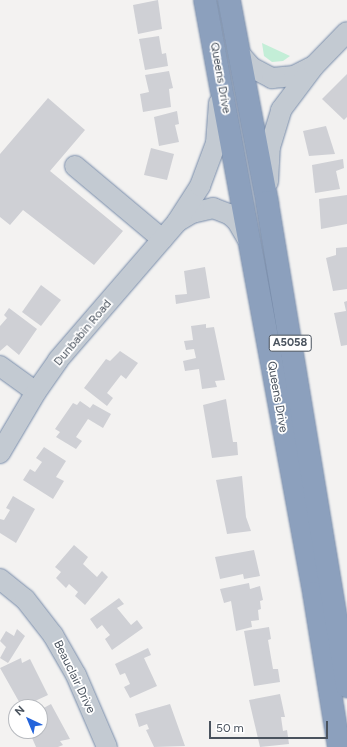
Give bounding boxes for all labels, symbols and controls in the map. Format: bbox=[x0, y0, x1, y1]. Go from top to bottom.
street label: Queens Drive bbox=[207, 41, 233, 115]
street label: Dunbabin Road bbox=[51, 297, 115, 369]
road number: A5058 bbox=[268, 334, 312, 352]
street label: Queens Drive bbox=[264, 360, 290, 434]
street label: Beauclair Drive bbox=[50, 638, 98, 716]
north arrow bbox=[8, 699, 48, 739]
text: N bbox=[12, 703, 28, 718]
scale bar bbox=[211, 713, 330, 739]
text: 50 m bbox=[216, 721, 244, 735]

